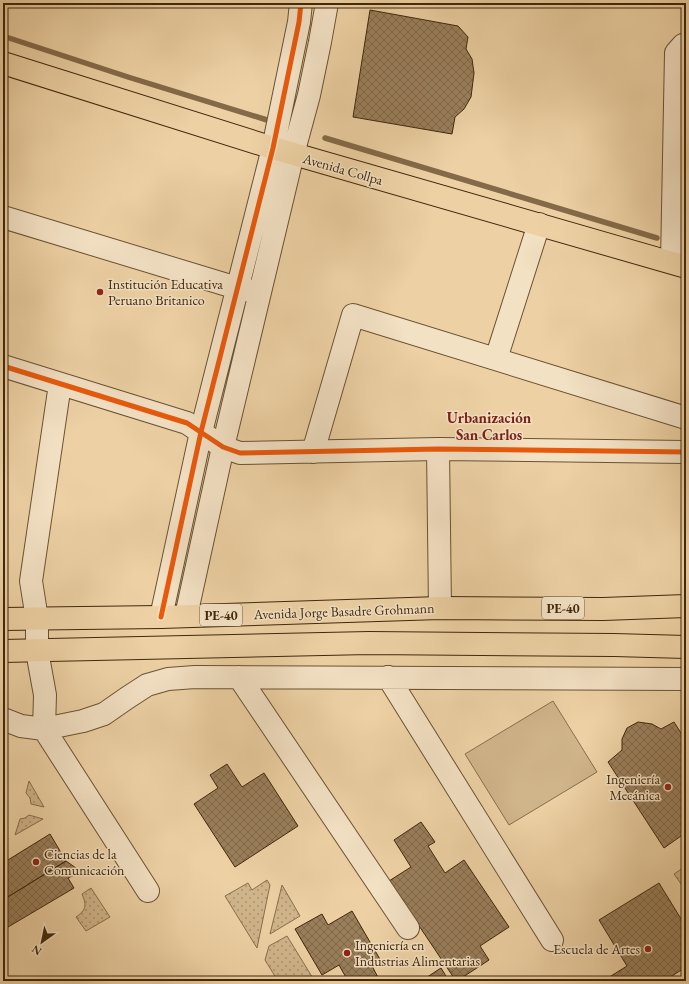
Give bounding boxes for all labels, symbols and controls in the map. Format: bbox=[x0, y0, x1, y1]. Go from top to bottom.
street label: Avenida Collpa bbox=[300, 149, 385, 189]
place label: Institución Educativa Peruano Britanico bbox=[108, 275, 223, 309]
marker: Institución Educativa Peruano Britanico bbox=[95, 287, 105, 297]
district label: Urbanización San Carlos bbox=[447, 408, 532, 444]
road number: PE-40 bbox=[542, 597, 584, 619]
street label: Avenida Jorge Basadre Grohmann bbox=[252, 599, 435, 623]
road number: PE-40 bbox=[200, 604, 242, 626]
place label: Ingeniería Mecánica bbox=[606, 770, 660, 804]
marker: Ingeniería Mecánica bbox=[663, 782, 673, 792]
place label: Ciencias de la Comunicación bbox=[44, 845, 125, 879]
marker: Ciencias de la Comunicación bbox=[31, 857, 41, 867]
north arrow bbox=[22, 922, 62, 962]
place label: Ingeniería en Industrias Alimentarias bbox=[355, 936, 480, 970]
place label: Escuela de Artes bbox=[553, 940, 640, 958]
text: N bbox=[29, 942, 44, 959]
marker: Escuela de Artes bbox=[643, 944, 653, 954]
marker: Ingeniería en Industrias Alimentarias bbox=[342, 948, 352, 958]

